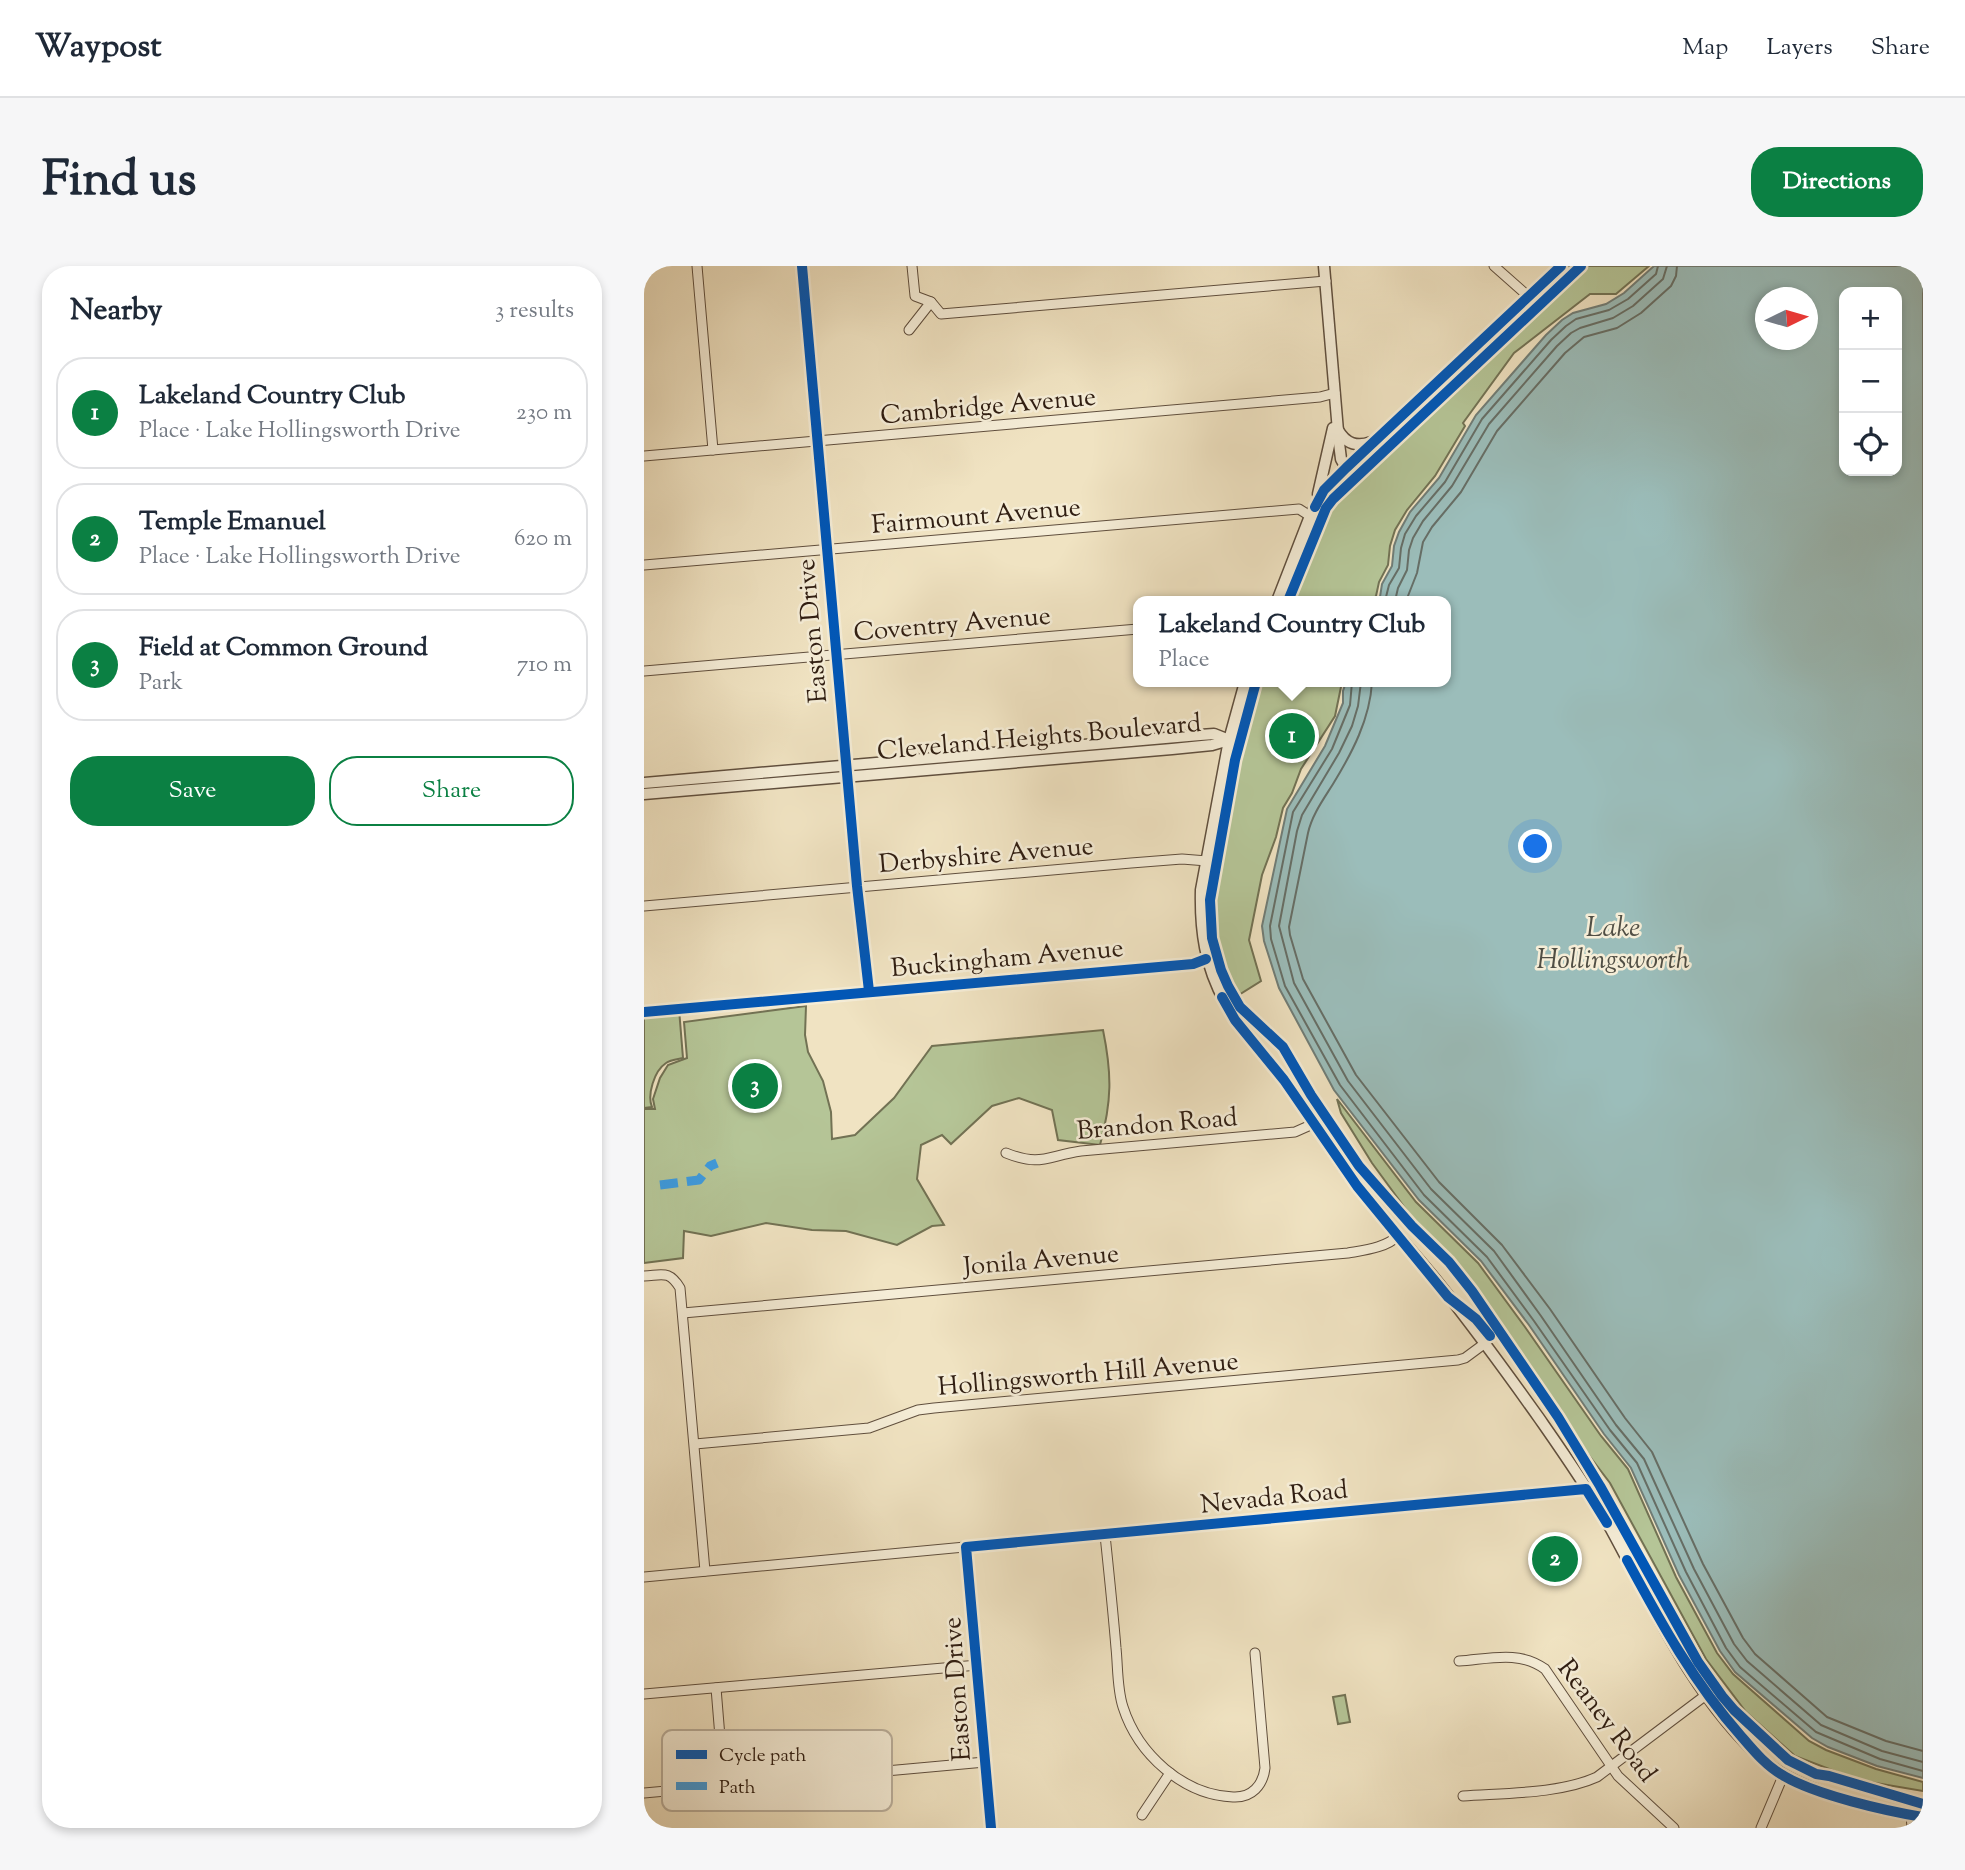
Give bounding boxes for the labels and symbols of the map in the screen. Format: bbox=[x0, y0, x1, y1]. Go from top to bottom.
north arrow bbox=[1755, 287, 1818, 350]
street label: Cambridge Avenue bbox=[879, 380, 1098, 435]
street label: Fairmount Avenue bbox=[870, 490, 1082, 545]
street label: Easton Drive bbox=[789, 557, 838, 704]
street label: Coventry Avenue bbox=[852, 598, 1052, 653]
street label: Cleveland Heights Boulevard bbox=[876, 706, 1203, 771]
pin: 1 bbox=[1269, 710, 1315, 762]
street label: Derbyshire Avenue bbox=[877, 829, 1095, 884]
your location bbox=[1518, 829, 1552, 863]
water label: Lake Hollingsworth bbox=[1536, 909, 1690, 981]
street label: Buckingham Avenue bbox=[889, 931, 1125, 988]
pin: 3 bbox=[732, 1060, 778, 1112]
street label: Brandon Road bbox=[1075, 1100, 1239, 1151]
street label: Jonila Avenue bbox=[960, 1236, 1121, 1287]
street label: Hollingsworth Hill Avenue bbox=[936, 1344, 1240, 1407]
street label: Nevada Road bbox=[1199, 1472, 1350, 1525]
pin: 2 bbox=[1532, 1533, 1578, 1585]
street label: Easton Drive bbox=[935, 1615, 982, 1762]
street label: Reaney Road bbox=[1547, 1652, 1665, 1791]
legend bbox=[662, 1730, 892, 1811]
text: Cycle path bbox=[719, 1743, 806, 1770]
text: Path bbox=[719, 1775, 756, 1802]

